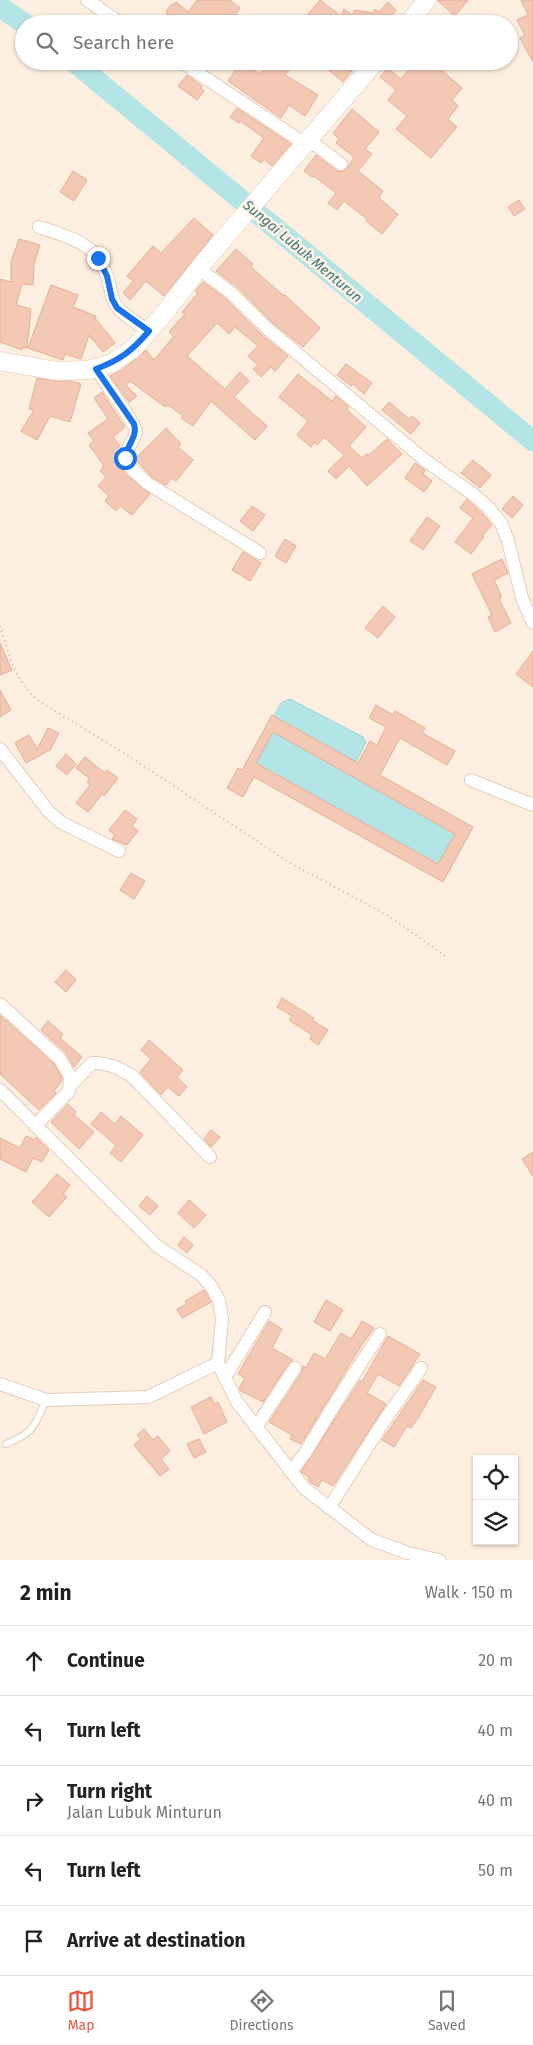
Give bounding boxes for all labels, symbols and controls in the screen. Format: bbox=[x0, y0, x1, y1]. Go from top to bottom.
search box bbox=[15, 15, 518, 70]
icon: search bbox=[33, 29, 61, 57]
text: Search here bbox=[73, 31, 174, 54]
water label: Sungai Lubuk Menturun bbox=[239, 196, 366, 306]
route end bbox=[87, 247, 110, 270]
route start bbox=[114, 447, 137, 470]
map controls bbox=[473, 1455, 518, 1545]
button: locate bbox=[473, 1455, 518, 1500]
button: layers bbox=[473, 1500, 518, 1545]
text: 2 min bbox=[20, 1580, 72, 1606]
text: Walk · 150 m bbox=[425, 1583, 513, 1602]
icon: ahead bbox=[20, 1647, 48, 1675]
text: Continue bbox=[67, 1649, 145, 1672]
text: 20 m bbox=[478, 1651, 513, 1670]
icon: left bbox=[20, 1717, 48, 1745]
text: Turn left bbox=[67, 1719, 141, 1742]
text: 40 m bbox=[478, 1721, 513, 1740]
text: Turn right bbox=[67, 1780, 152, 1803]
icon: right bbox=[20, 1787, 48, 1815]
text: 40 m bbox=[478, 1791, 513, 1810]
text: Jalan Lubuk Minturun bbox=[67, 1803, 222, 1822]
icon: left bbox=[20, 1857, 48, 1885]
text: Turn left bbox=[67, 1859, 141, 1882]
text: 50 m bbox=[478, 1861, 513, 1880]
icon: arrive bbox=[20, 1927, 48, 1955]
text: Arrive at destination bbox=[67, 1929, 246, 1952]
tab: Map bbox=[67, 1987, 95, 2034]
tab: Directions bbox=[229, 1987, 294, 2034]
tab: Saved bbox=[428, 1987, 466, 2034]

